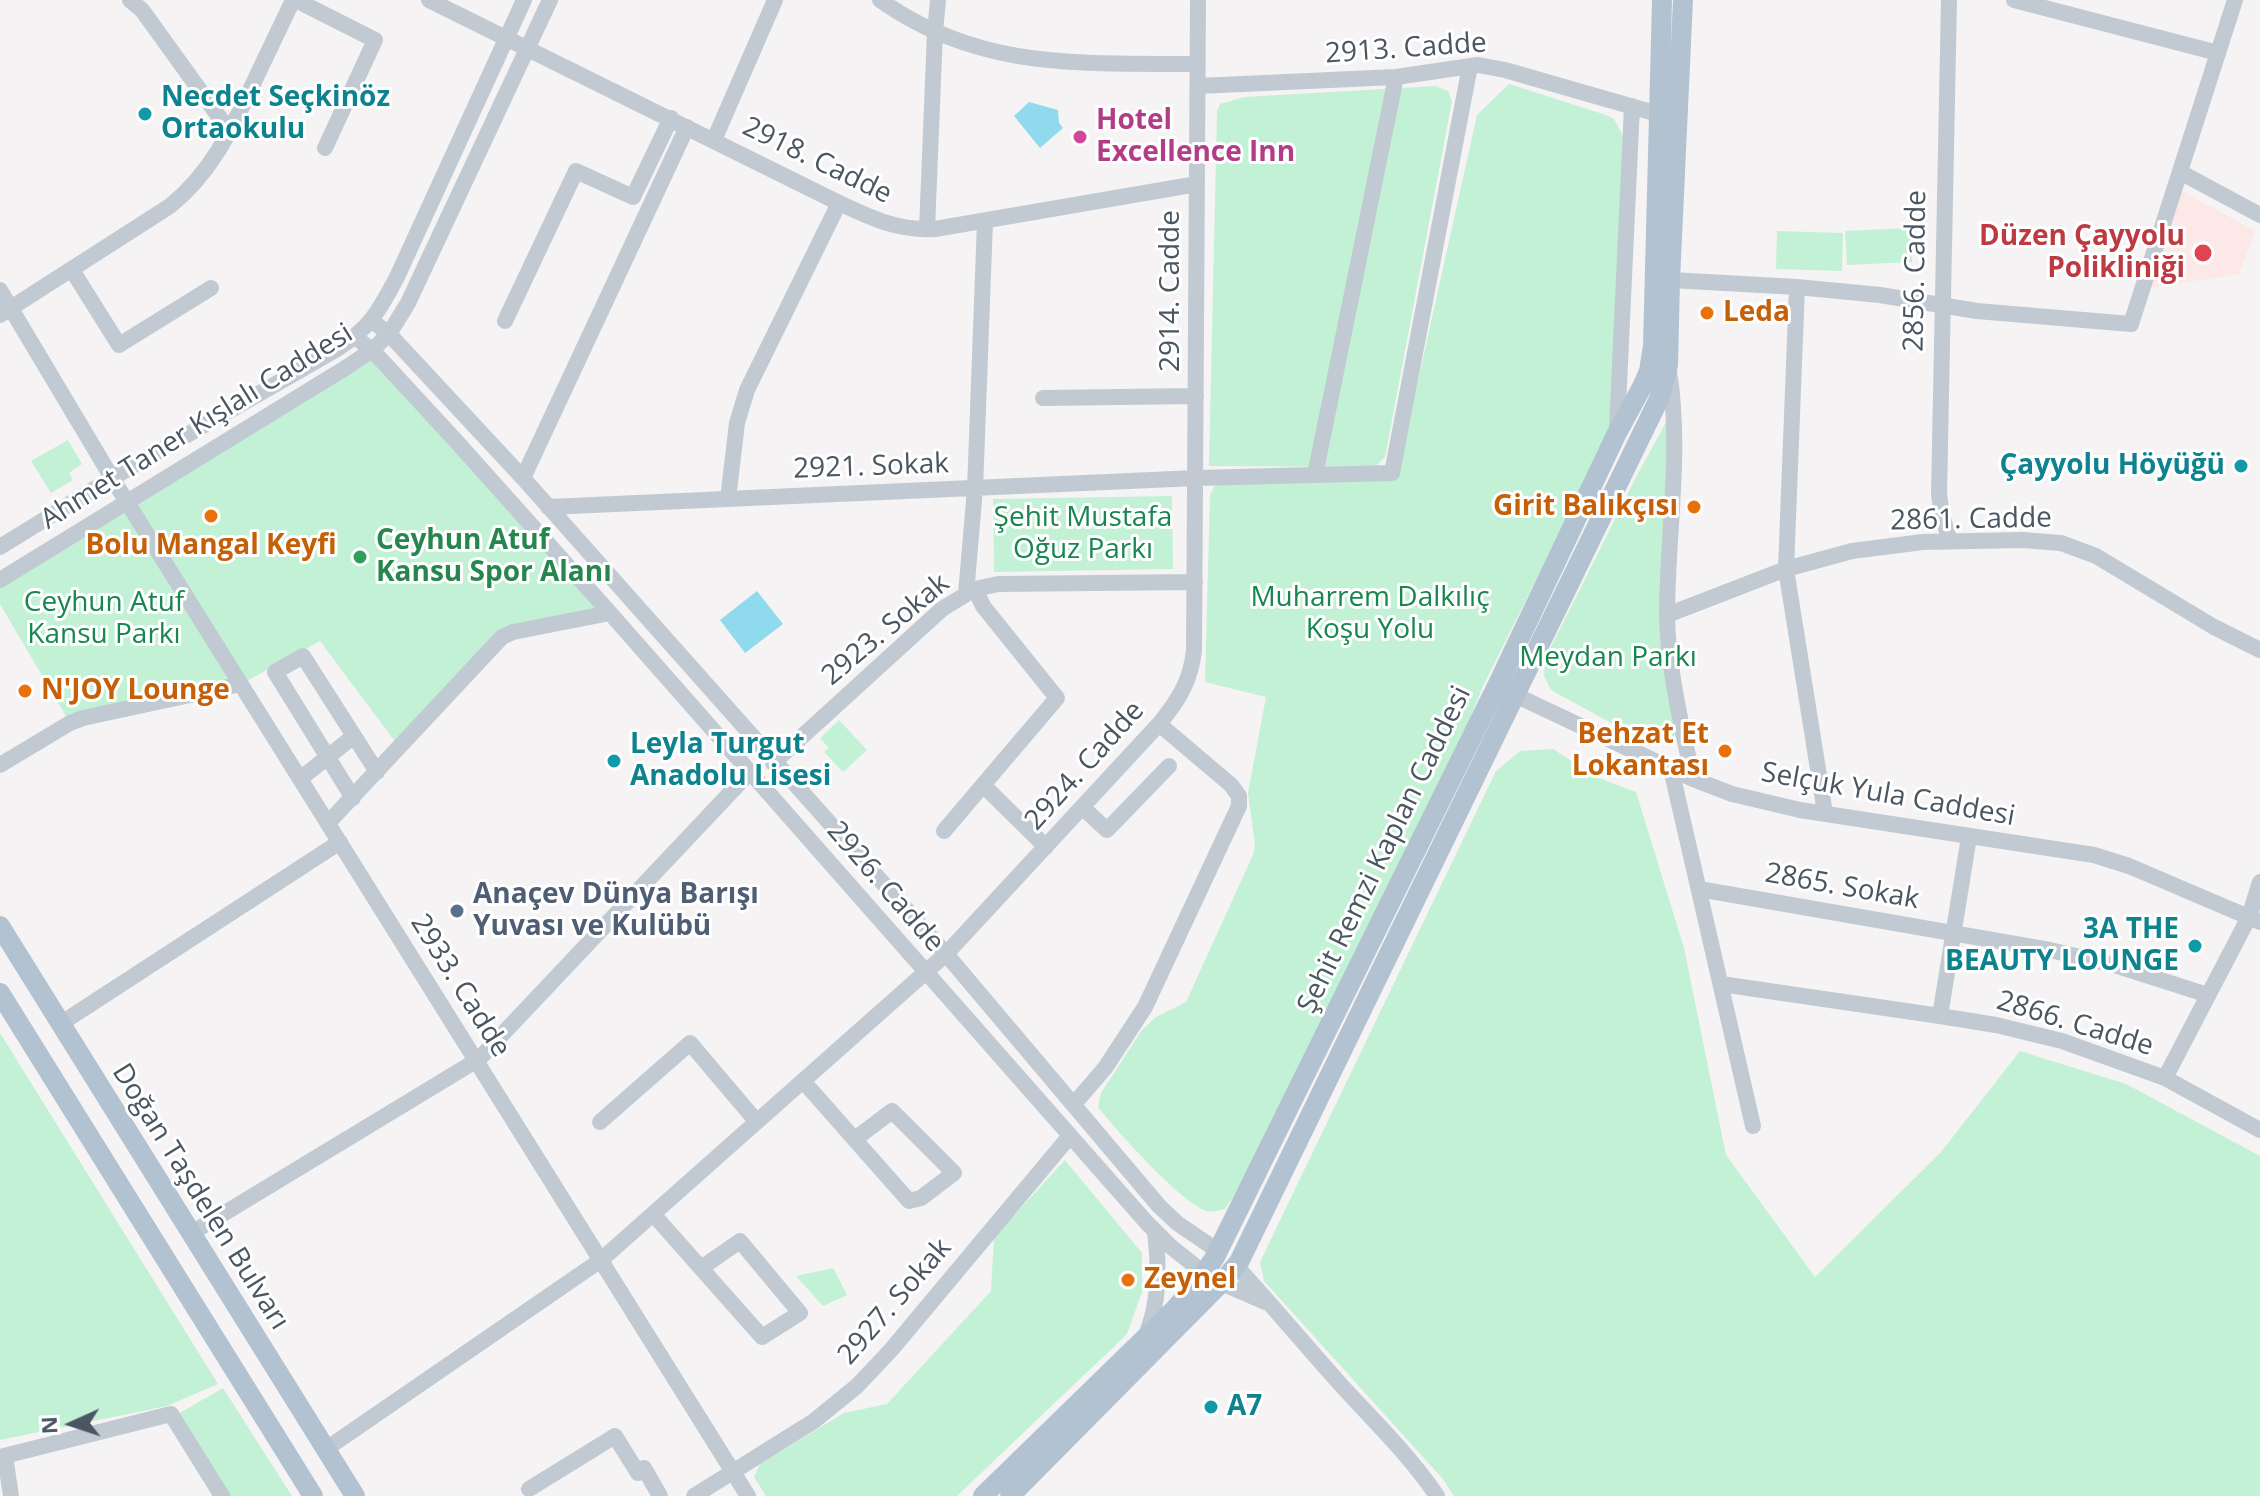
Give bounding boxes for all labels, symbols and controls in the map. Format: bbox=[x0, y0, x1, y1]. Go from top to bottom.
street label: 2913. Cadde bbox=[1324, 27, 1488, 71]
place label: Necdet Seçkinöz Ortaokulu bbox=[161, 81, 390, 147]
place label: Hotel Excellence Inn bbox=[1096, 104, 1295, 170]
marker: Necdet Seçkinöz Ortaokulu bbox=[136, 105, 154, 123]
street label: 2918. Cadde bbox=[737, 110, 897, 212]
marker: Hotel Excellence Inn bbox=[1071, 128, 1089, 146]
street label: 2856. Cadde bbox=[1898, 190, 1934, 352]
street label: 2914. Cadde bbox=[1154, 210, 1188, 372]
place label: Düzen Çayyolu Polikliniği bbox=[1979, 220, 2185, 286]
marker: Düzen Çayyolu Polikliniği bbox=[2192, 242, 2214, 264]
place label: Leda bbox=[1723, 296, 1790, 330]
marker: Leda bbox=[1698, 304, 1716, 322]
street label: Ahmet Taner Kışlalı Caddesi bbox=[35, 317, 359, 537]
street label: 2921. Sokak bbox=[793, 447, 949, 487]
place label: Çayyolu Höyüğü bbox=[2000, 449, 2225, 483]
marker: Çayyolu Höyüğü bbox=[2232, 457, 2250, 475]
place label: Girit Balıkçısı bbox=[1493, 490, 1678, 524]
marker: Girit Balıkçısı bbox=[1685, 498, 1703, 516]
park label: Şehit Mustafa Oğuz Parkı bbox=[994, 501, 1172, 567]
street label: 2861. Cadde bbox=[1890, 502, 2052, 538]
marker: Bolu Mangal Keyfi bbox=[202, 507, 220, 525]
place label: Ceyhun Atuf Kansu Spor Alanı bbox=[376, 524, 612, 590]
place label: Bolu Mangal Keyfi bbox=[85, 529, 337, 563]
marker: Ceyhun Atuf Kansu Spor Alanı bbox=[351, 548, 369, 566]
street label: 2923. Sokak bbox=[816, 567, 956, 693]
park label: Muharrem Dalkılıç Koşu Yolu bbox=[1250, 581, 1490, 647]
park label: Ceyhun Atuf Kansu Parkı bbox=[24, 586, 184, 652]
park label: Meydan Parkı bbox=[1519, 641, 1697, 675]
place label: N'JOY Lounge bbox=[41, 674, 230, 708]
street label: Şehit Remzi Kaplan Caddesi bbox=[1291, 681, 1479, 1019]
marker: N'JOY Lounge bbox=[16, 682, 34, 700]
street label: 2924. Cadde bbox=[1018, 695, 1152, 837]
place label: Behzat Et Lokantası bbox=[1572, 718, 1709, 784]
place label: Leyla Turgut Anadolu Lisesi bbox=[630, 728, 831, 794]
marker: Behzat Et Lokantası bbox=[1716, 742, 1734, 760]
marker: Leyla Turgut Anadolu Lisesi bbox=[605, 752, 623, 770]
street label: Selçuk Yula Caddesi bbox=[1759, 756, 2017, 834]
street label: 2926. Cadde bbox=[819, 815, 951, 959]
street label: 2865. Sokak bbox=[1762, 857, 1922, 917]
place label: Anaçev Dünya Barışı Yuvası ve Kulübü bbox=[473, 878, 759, 944]
marker: Anaçev Dünya Barışı Yuvası ve Kulübü bbox=[448, 902, 466, 920]
street label: 2933. Cadde bbox=[403, 908, 517, 1064]
place label: 3A THE BEAUTY LOUNGE bbox=[1945, 913, 2179, 979]
marker: 3A THE BEAUTY LOUNGE bbox=[2186, 937, 2204, 955]
street label: 2866. Cadde bbox=[1993, 984, 2157, 1064]
street label: Doğan Taşdelen Bulvarı bbox=[104, 1058, 296, 1336]
street label: 2927. Sokak bbox=[831, 1232, 959, 1372]
place label: Zeynel bbox=[1144, 1263, 1236, 1297]
marker: Zeynel bbox=[1119, 1271, 1137, 1289]
north arrow bbox=[32, 1384, 112, 1464]
place label: A7 bbox=[1227, 1390, 1262, 1424]
marker: A7 bbox=[1202, 1398, 1220, 1416]
text: N bbox=[33, 1416, 63, 1435]

